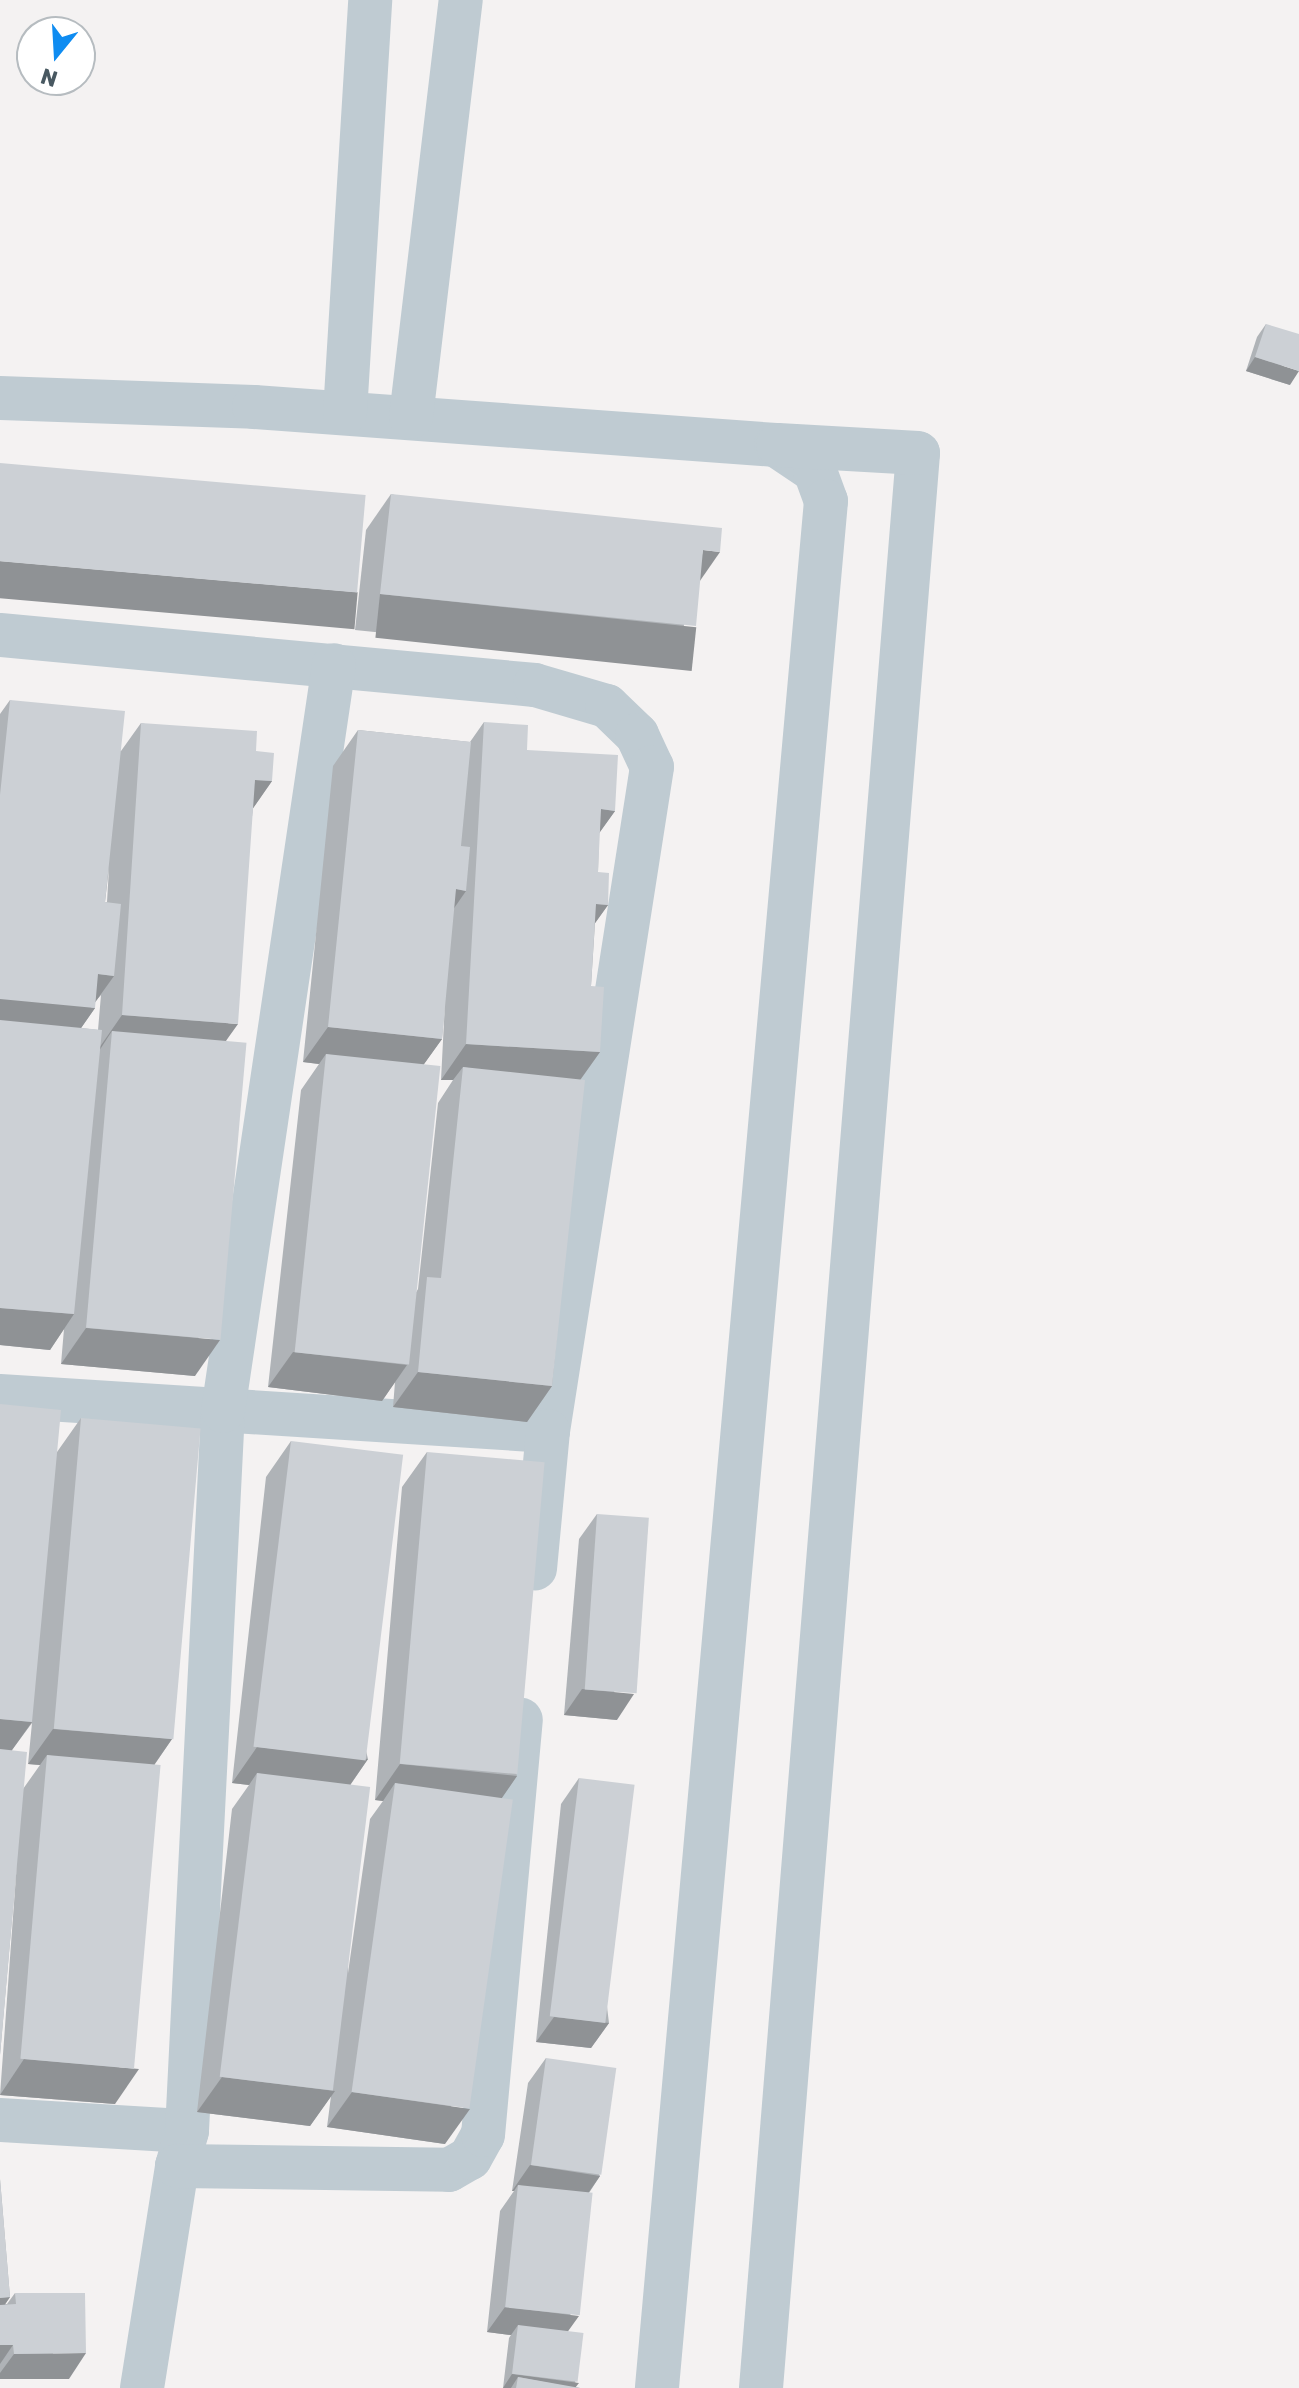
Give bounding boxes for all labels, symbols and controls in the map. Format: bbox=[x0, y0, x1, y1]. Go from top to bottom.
north arrow bbox=[16, 16, 96, 96]
text: N bbox=[37, 62, 61, 93]

